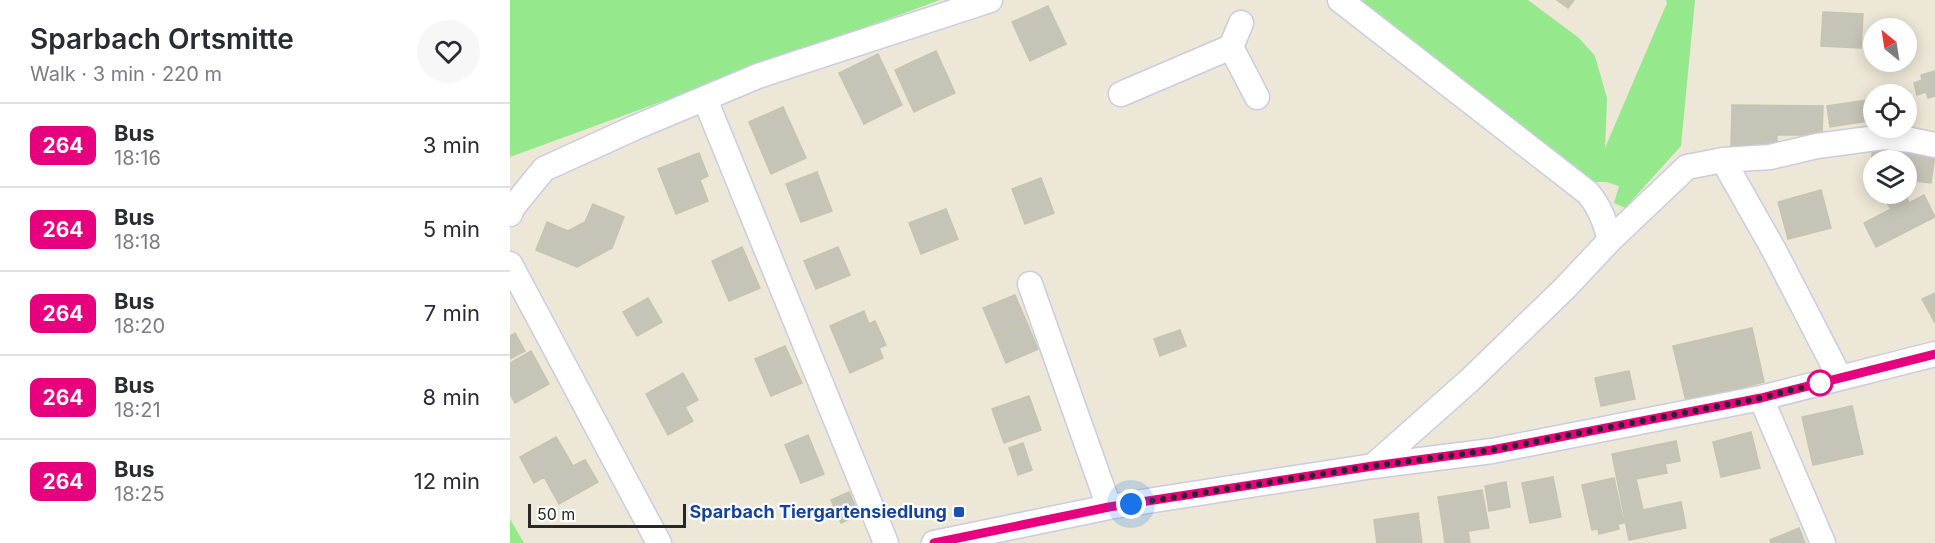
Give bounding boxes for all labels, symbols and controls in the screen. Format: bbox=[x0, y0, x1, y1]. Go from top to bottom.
north arrow bbox=[1863, 18, 1917, 72]
map controls bbox=[1863, 18, 1917, 204]
button: heart bbox=[417, 20, 480, 83]
text: Sparbach Ortsmitte bbox=[30, 22, 294, 56]
text: Walk · 3 min · 220 m bbox=[30, 62, 222, 86]
button: locate bbox=[1863, 84, 1917, 138]
text: Bus bbox=[114, 120, 155, 146]
text: 3 min bbox=[423, 132, 480, 158]
text: 264 bbox=[42, 133, 84, 158]
text: 18:16 bbox=[114, 146, 161, 170]
button: layers bbox=[1863, 150, 1917, 204]
text: Bus bbox=[114, 204, 155, 230]
text: 5 min bbox=[423, 216, 480, 242]
text: 264 bbox=[42, 217, 84, 242]
text: 18:18 bbox=[114, 230, 161, 254]
text: Bus bbox=[114, 288, 155, 314]
text: 7 min bbox=[424, 300, 480, 326]
text: 264 bbox=[42, 301, 84, 326]
text: 18:20 bbox=[114, 314, 165, 338]
unlabelled marker bbox=[1807, 370, 1833, 396]
text: Bus bbox=[114, 372, 155, 398]
text: 8 min bbox=[423, 384, 480, 410]
text: 264 bbox=[42, 385, 84, 410]
text: 18:21 bbox=[114, 398, 161, 422]
text: Bus bbox=[114, 456, 155, 482]
text: 12 min bbox=[414, 468, 480, 494]
text: 264 bbox=[42, 469, 84, 494]
text: 18:25 bbox=[114, 482, 165, 506]
your location bbox=[1116, 489, 1146, 519]
scale bar bbox=[528, 501, 686, 528]
place label: Sparbach Tiergartensiedlung bbox=[690, 501, 947, 522]
text: 50 m bbox=[537, 504, 575, 524]
marker: Sparbach Tiergartensiedlung bbox=[952, 505, 966, 519]

